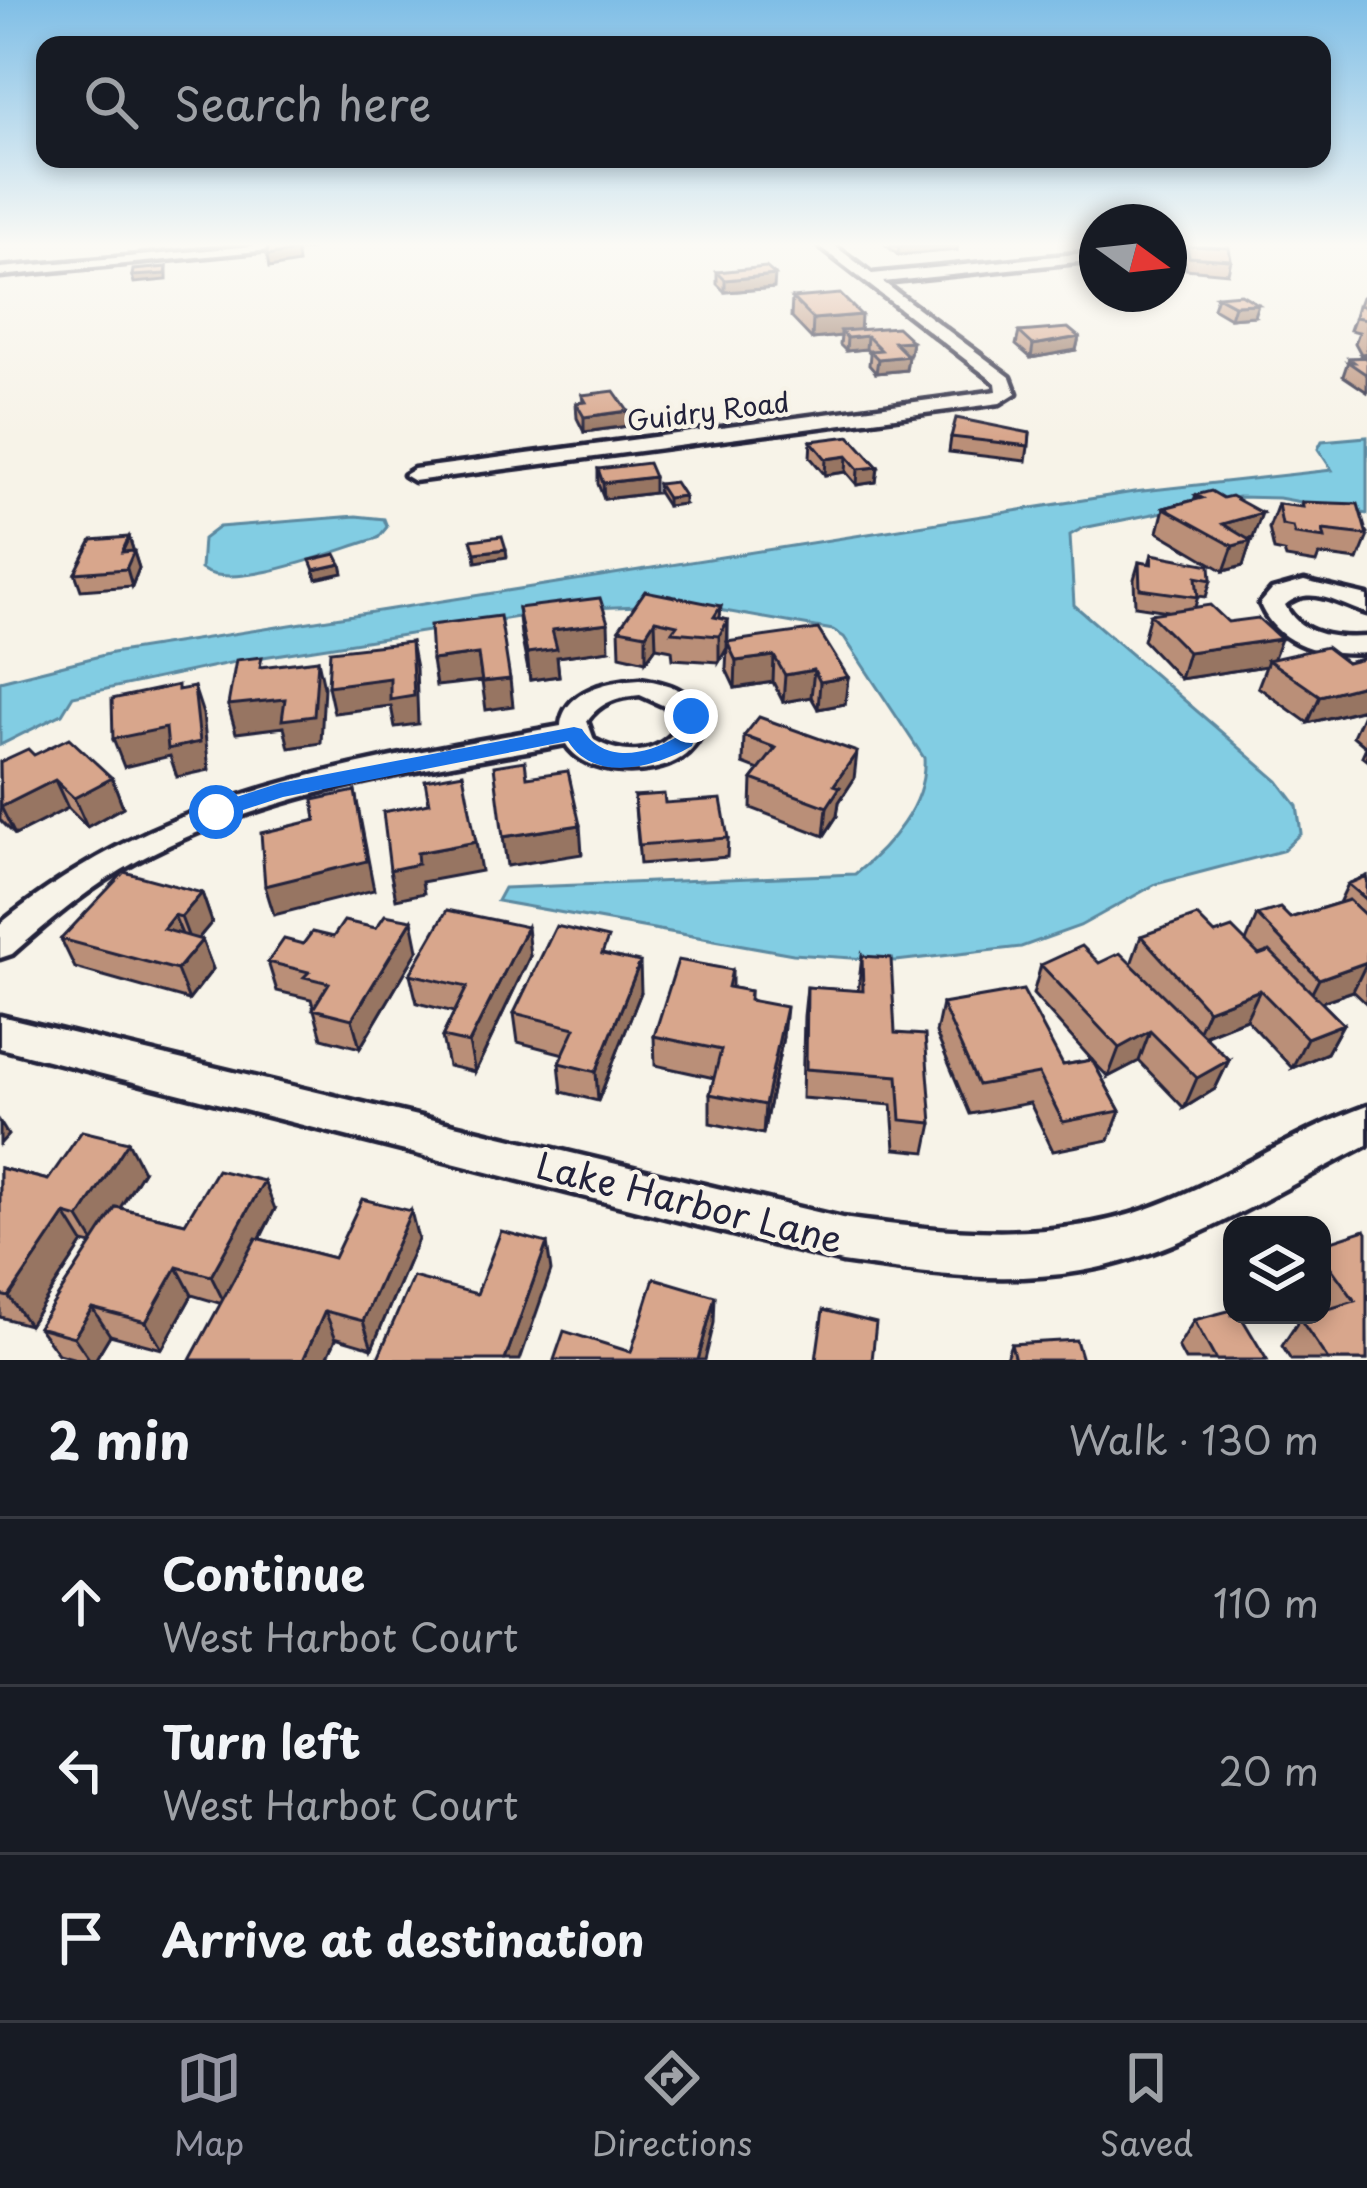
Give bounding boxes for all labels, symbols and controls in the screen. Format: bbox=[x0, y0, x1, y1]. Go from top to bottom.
search box bbox=[36, 36, 1331, 168]
text: Search here bbox=[174, 68, 431, 136]
icon: search bbox=[78, 69, 144, 135]
north arrow bbox=[1079, 204, 1187, 312]
street label: Guidry Road bbox=[624, 380, 792, 440]
route end bbox=[664, 689, 718, 743]
route start bbox=[189, 785, 243, 839]
street label: Lake Harbor Lane bbox=[531, 1137, 849, 1265]
map controls bbox=[1223, 1216, 1331, 1324]
button: layers bbox=[1223, 1216, 1331, 1324]
text: 2 min bbox=[48, 1400, 190, 1477]
text: Walk · 130 m bbox=[1069, 1409, 1319, 1468]
text: Continue bbox=[162, 1538, 365, 1606]
icon: ahead bbox=[48, 1569, 114, 1635]
text: 110 m bbox=[1213, 1572, 1319, 1631]
text: West Harbot Court bbox=[162, 1606, 518, 1665]
text: Turn left bbox=[162, 1706, 361, 1774]
icon: left bbox=[48, 1737, 114, 1803]
text: 20 m bbox=[1218, 1740, 1319, 1799]
text: West Harbot Court bbox=[162, 1774, 518, 1833]
text: Arrive at destination bbox=[162, 1904, 645, 1972]
icon: arrive bbox=[48, 1905, 114, 1971]
tab: Map bbox=[174, 2045, 244, 2167]
tab: Directions bbox=[592, 2045, 752, 2167]
tab: Saved bbox=[1100, 2045, 1193, 2167]

